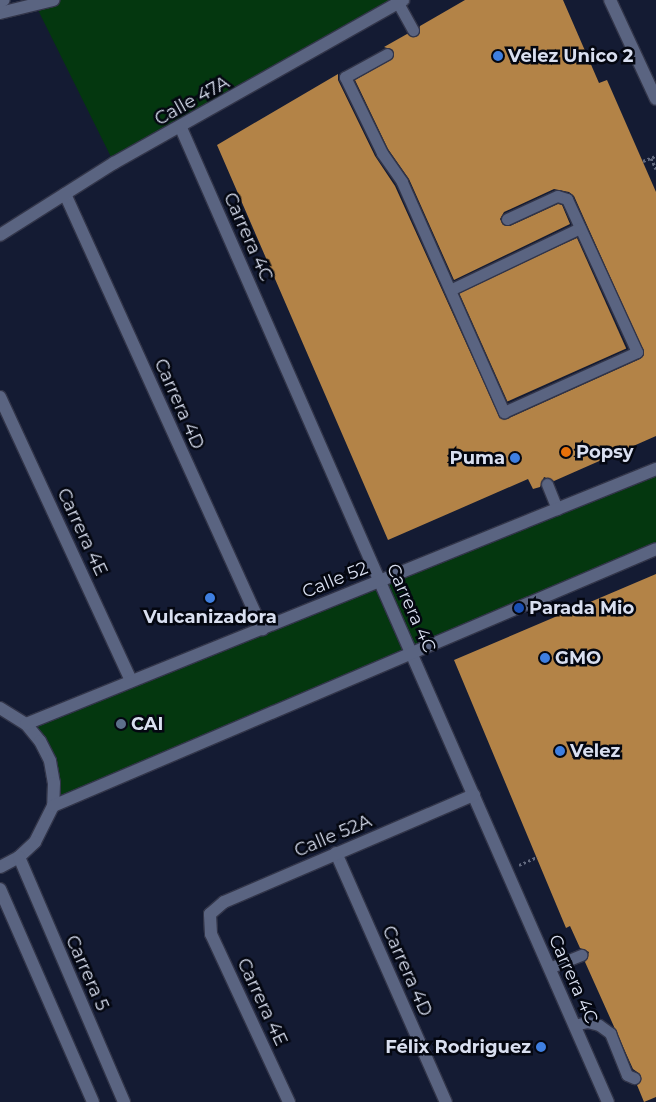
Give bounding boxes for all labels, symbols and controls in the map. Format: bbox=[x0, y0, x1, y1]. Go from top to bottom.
place label: Velez Unico 2 bbox=[508, 45, 633, 67]
marker: Velez Unico 2 bbox=[492, 50, 504, 62]
street label: Calle 47A bbox=[151, 72, 233, 130]
street label: Carrera 4C bbox=[219, 189, 277, 285]
street label: Carrera 4D bbox=[149, 355, 209, 453]
place label: Popsy bbox=[576, 441, 634, 463]
marker: Popsy bbox=[560, 446, 572, 458]
place label: Puma bbox=[449, 447, 505, 469]
marker: Puma bbox=[509, 452, 521, 464]
street label: Carrera 4E bbox=[52, 485, 112, 579]
street label: Calle 52 bbox=[299, 557, 371, 603]
street label: Carrera 4C bbox=[382, 560, 440, 656]
marker: Vulcanizadora bbox=[204, 592, 216, 604]
place label: Parada Mio bbox=[529, 597, 634, 619]
marker: Parada Mio bbox=[513, 602, 525, 614]
place label: Vulcanizadora bbox=[143, 606, 277, 628]
place label: GMO bbox=[555, 647, 601, 669]
marker: GMO bbox=[539, 652, 551, 664]
place label: CAI bbox=[131, 713, 163, 735]
marker: CAI bbox=[115, 718, 127, 730]
place label: Velez bbox=[570, 740, 620, 762]
marker: Velez bbox=[554, 745, 566, 757]
street label: Calle 52A bbox=[291, 810, 375, 862]
street label: Carrera 4D bbox=[377, 922, 437, 1020]
street label: Carrera 4C bbox=[544, 931, 602, 1027]
street label: Carrera 5 bbox=[61, 932, 113, 1014]
street label: Carrera 4E bbox=[232, 955, 292, 1049]
place label: Félix Rodriguez bbox=[385, 1036, 531, 1058]
marker: Félix Rodriguez bbox=[535, 1041, 547, 1053]

